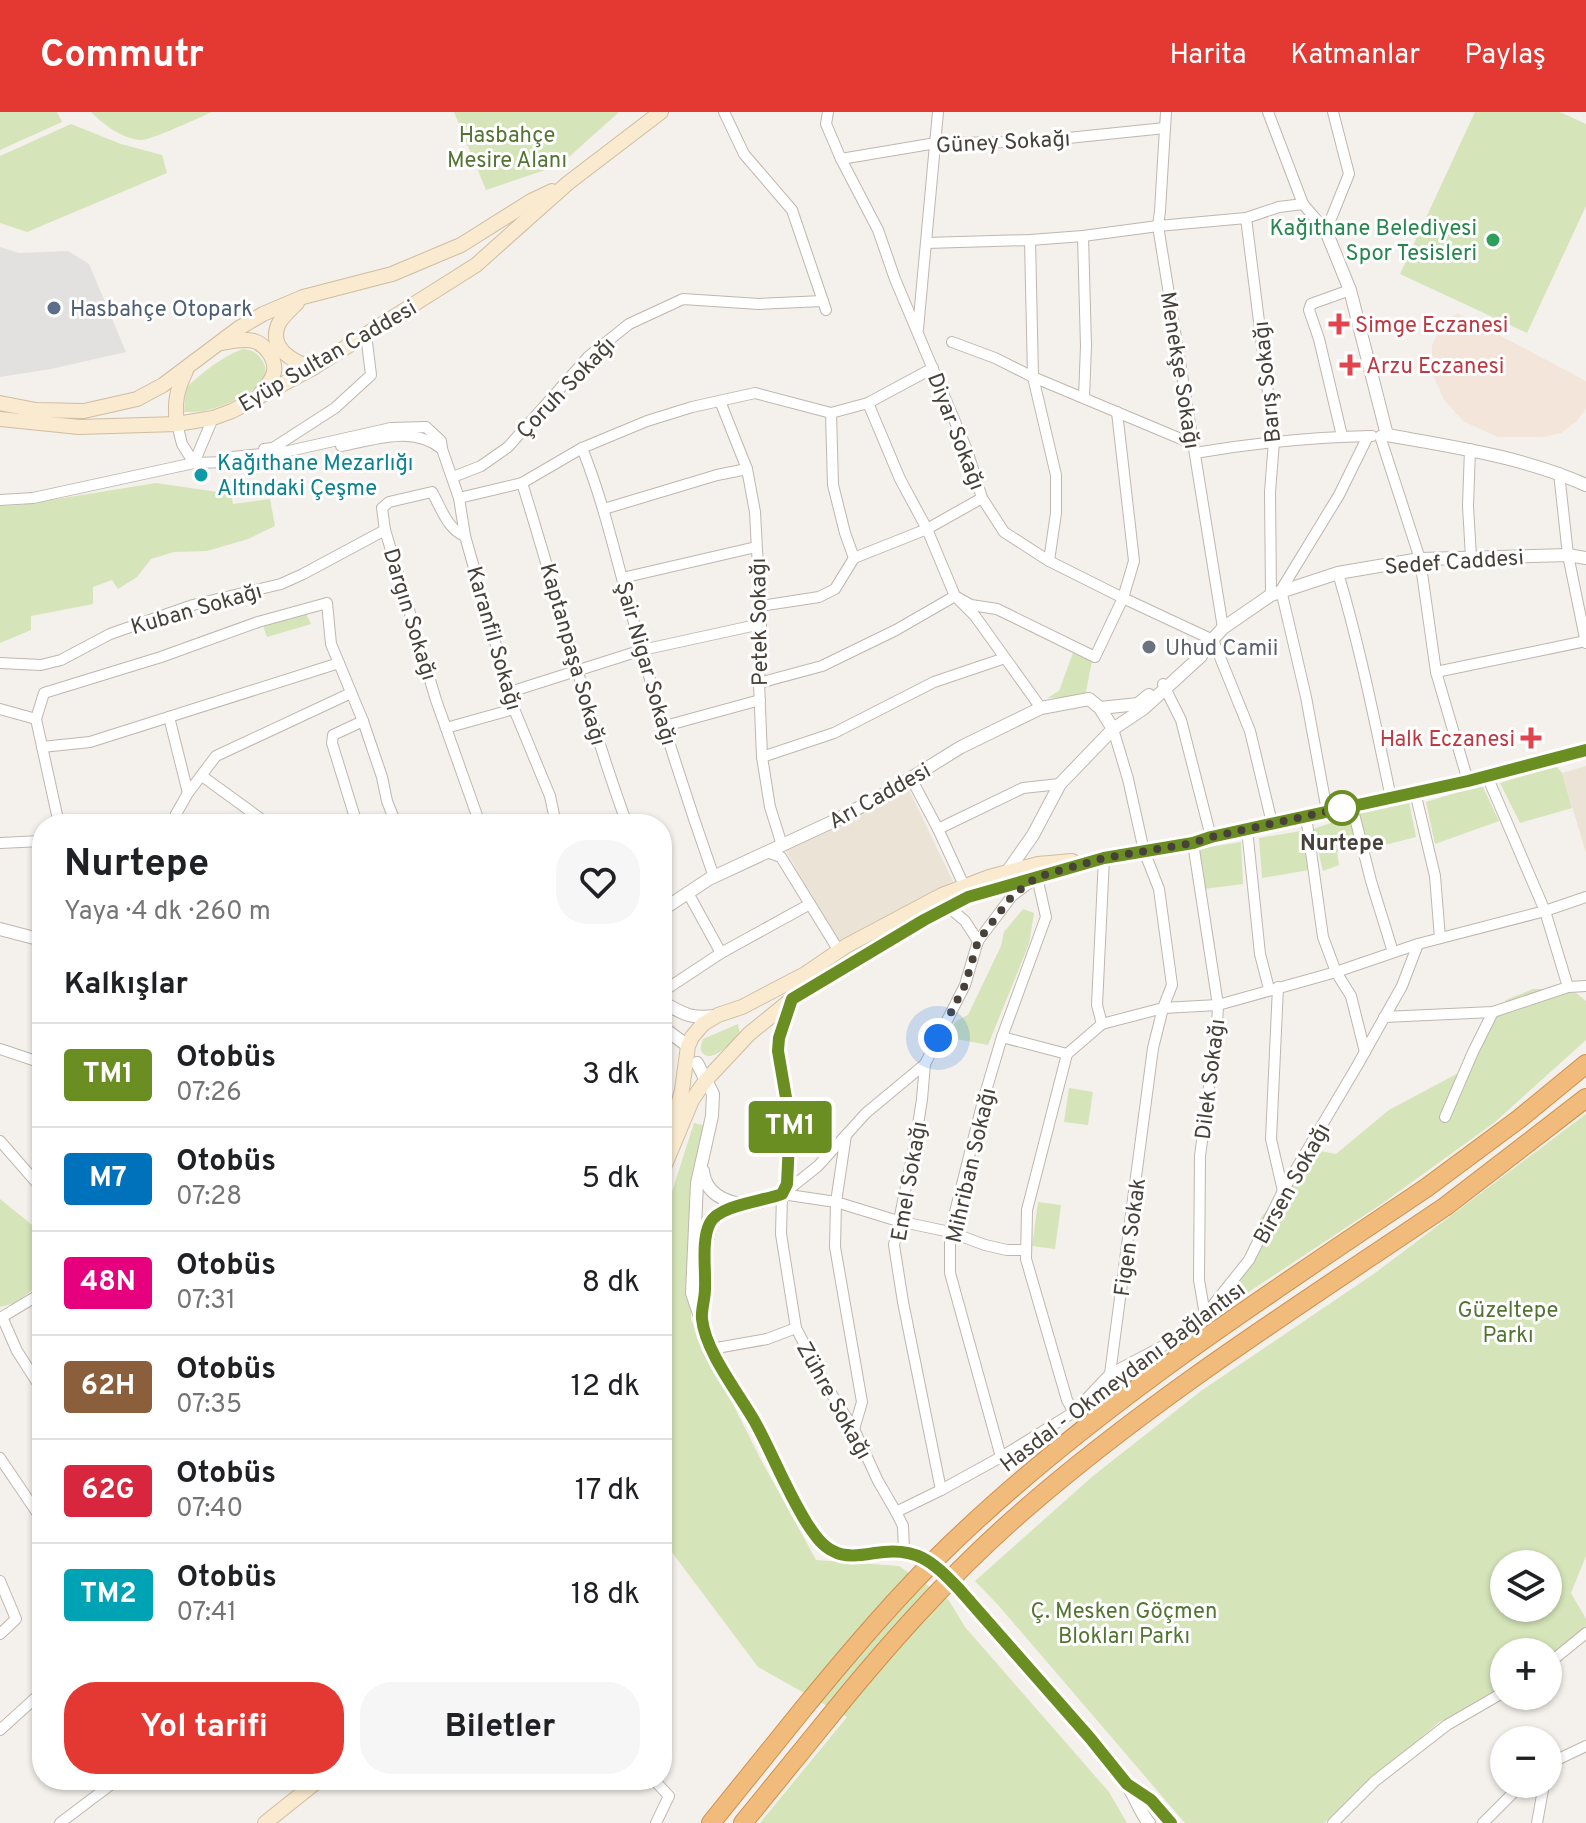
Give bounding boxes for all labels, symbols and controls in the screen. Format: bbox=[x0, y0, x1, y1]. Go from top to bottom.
text: Commutr bbox=[40, 32, 204, 81]
text: Harita bbox=[1170, 38, 1246, 74]
text: Katmanlar bbox=[1290, 38, 1420, 74]
text: Paylaş bbox=[1464, 38, 1546, 74]
park label: Hasbahçe Mesire Alanı bbox=[447, 123, 567, 175]
street label: Güney Sokağı bbox=[935, 126, 1071, 161]
place label: Kağıthane Belediyesi Spor Tesisleri bbox=[1269, 216, 1477, 268]
marker: Kağıthane Belediyesi Spor Tesisleri bbox=[1484, 231, 1502, 249]
street label: Menekşe Sokağı bbox=[1153, 290, 1204, 451]
street label: Eyüp Sultan Caddesi bbox=[235, 295, 422, 419]
place label: Hasbahçe Otopark bbox=[70, 297, 253, 324]
marker: Hasbahçe Otopark bbox=[45, 299, 63, 317]
place label: Simge Eczanesi bbox=[1355, 313, 1508, 340]
marker: Simge Eczanesi bbox=[1330, 315, 1348, 333]
street label: Barış Sokağı bbox=[1249, 320, 1288, 444]
street label: Çoruh Sokağı bbox=[512, 332, 622, 445]
place label: Arzu Eczanesi bbox=[1366, 354, 1504, 381]
marker: Arzu Eczanesi bbox=[1341, 356, 1359, 374]
street label: Diyar Sokağı bbox=[920, 369, 989, 494]
place label: Kağıthane Mezarlığı Altındaki Çeşme bbox=[217, 451, 413, 503]
marker: Kağıthane Mezarlığı Altındaki Çeşme bbox=[192, 466, 210, 484]
street label: Sedef Caddesi bbox=[1384, 545, 1525, 582]
street label: Dargın Sokağı bbox=[376, 546, 441, 684]
street label: Petek Sokağı bbox=[746, 557, 775, 686]
street label: Kaptanpaşa Sokağı bbox=[533, 560, 611, 749]
street label: Karanfil Sokağı bbox=[459, 564, 526, 714]
street label: Şair Nigar Sokağı bbox=[608, 578, 681, 749]
street label: Kuban Sokağı bbox=[128, 579, 265, 642]
place label: Uhud Camii bbox=[1165, 636, 1278, 663]
marker: Uhud Camii bbox=[1140, 638, 1158, 656]
place label: Halk Eczanesi bbox=[1380, 727, 1515, 754]
marker: Halk Eczanesi bbox=[1522, 729, 1540, 747]
street label: Arı Caddesi bbox=[824, 758, 936, 836]
marker: Nurtepe bbox=[1325, 791, 1359, 825]
place label: Nurtepe bbox=[1300, 831, 1384, 858]
button: heart bbox=[556, 840, 640, 924]
text: Nurtepe bbox=[64, 841, 209, 890]
text: Yaya · 4 dk · 260 m bbox=[64, 896, 271, 929]
text: Kalkışlar bbox=[64, 967, 188, 1004]
street label: Dilek Sokağı bbox=[1191, 1017, 1232, 1141]
your location bbox=[918, 1018, 958, 1058]
text: Otobüs bbox=[176, 1040, 276, 1077]
text: TM1 bbox=[83, 1057, 133, 1093]
text: 3 dk bbox=[582, 1057, 640, 1094]
text: 07:26 bbox=[176, 1077, 242, 1110]
street label: Mihriban Sokağı bbox=[941, 1085, 1003, 1246]
line badge: TM1 bbox=[744, 1101, 836, 1153]
text: TM1 bbox=[765, 1109, 815, 1145]
street label: Birsen Sokağı bbox=[1249, 1119, 1338, 1249]
street label: Emel Sokağı bbox=[887, 1120, 934, 1243]
text: Otobüs bbox=[176, 1144, 276, 1181]
text: M7 bbox=[89, 1161, 127, 1197]
text: 5 dk bbox=[582, 1161, 640, 1198]
street label: Figen Sokak bbox=[1110, 1176, 1153, 1298]
text: 07:28 bbox=[176, 1181, 242, 1214]
text: Otobüs bbox=[176, 1248, 276, 1285]
text: 48N bbox=[80, 1265, 136, 1301]
text: 8 dk bbox=[582, 1265, 640, 1302]
street label: Hasdal - Okmeydanı Bağlantısı bbox=[995, 1277, 1252, 1479]
text: 07:31 bbox=[176, 1285, 236, 1318]
park label: Güzeltepe Parkı bbox=[1458, 1298, 1558, 1350]
street label: Zühre Sokağı bbox=[789, 1338, 876, 1465]
text: Otobüs bbox=[176, 1352, 276, 1389]
text: 62H bbox=[81, 1369, 135, 1405]
text: 12 dk bbox=[571, 1369, 640, 1406]
text: 07:35 bbox=[176, 1389, 242, 1422]
text: Otobüs bbox=[176, 1456, 276, 1493]
text: 62G bbox=[81, 1473, 135, 1509]
text: 17 dk bbox=[575, 1473, 640, 1510]
text: 07:40 bbox=[176, 1493, 243, 1526]
map controls bbox=[1490, 1550, 1562, 1798]
button: layers bbox=[1490, 1550, 1562, 1622]
text: Otobüs bbox=[177, 1560, 277, 1597]
text: TM2 bbox=[80, 1577, 137, 1613]
text: 18 dk bbox=[571, 1577, 640, 1614]
text: 07:41 bbox=[177, 1597, 237, 1630]
park label: Ç. Mesken Göçmen Blokları Parkı bbox=[1030, 1599, 1218, 1651]
button: + bbox=[1490, 1638, 1562, 1710]
button: Yol tarifi bbox=[64, 1682, 344, 1774]
button: Biletler bbox=[360, 1682, 640, 1774]
button: − bbox=[1490, 1726, 1562, 1798]

